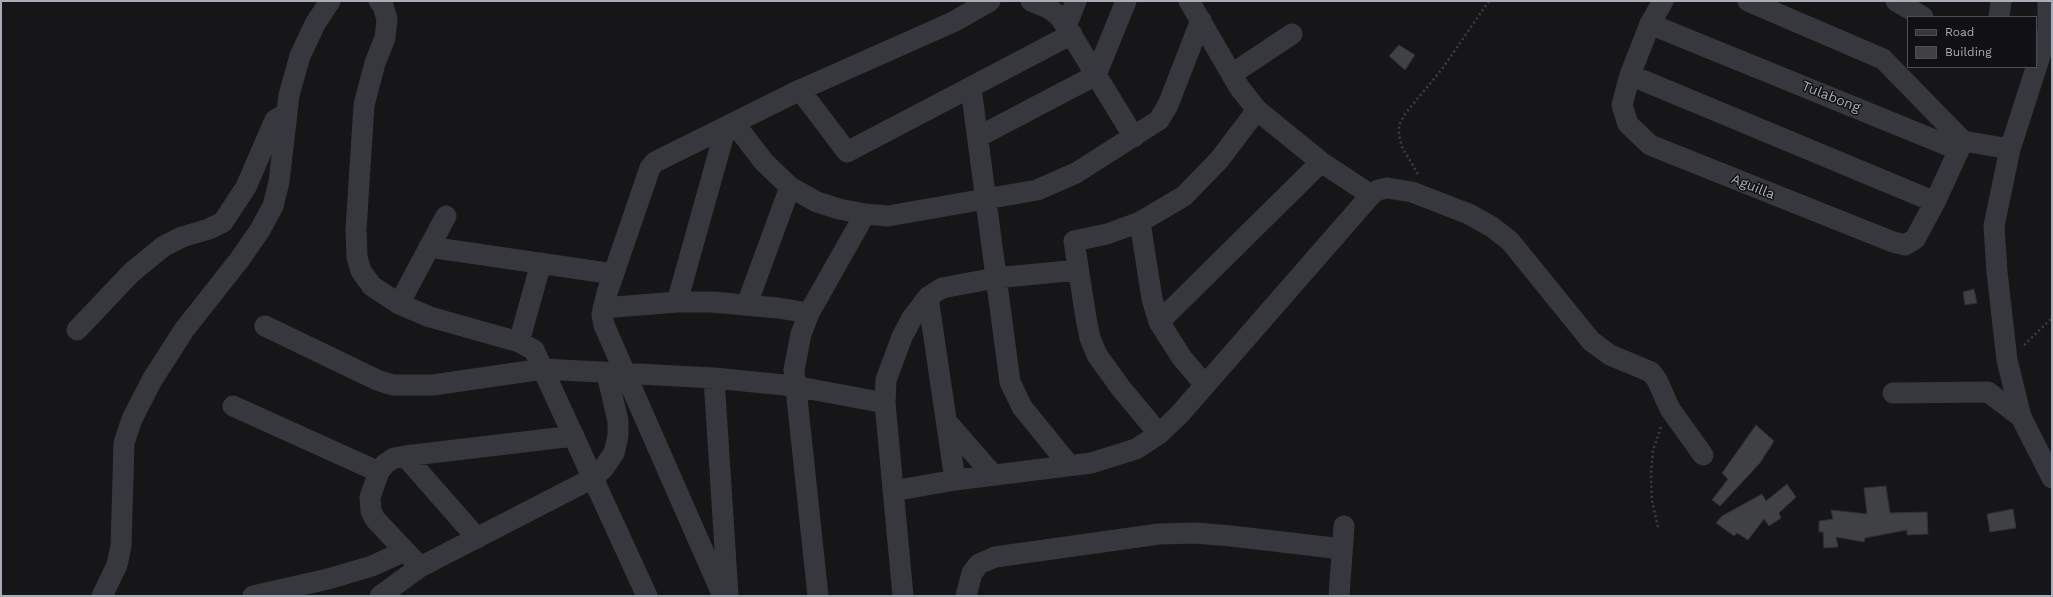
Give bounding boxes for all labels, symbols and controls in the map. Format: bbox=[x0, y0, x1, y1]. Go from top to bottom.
legend bbox=[1907, 16, 2037, 68]
text: Road bbox=[1945, 25, 1974, 39]
text: Building bbox=[1945, 45, 1992, 59]
street label: Tulabong bbox=[1799, 78, 1863, 116]
street label: Aguilla bbox=[1729, 171, 1777, 203]

